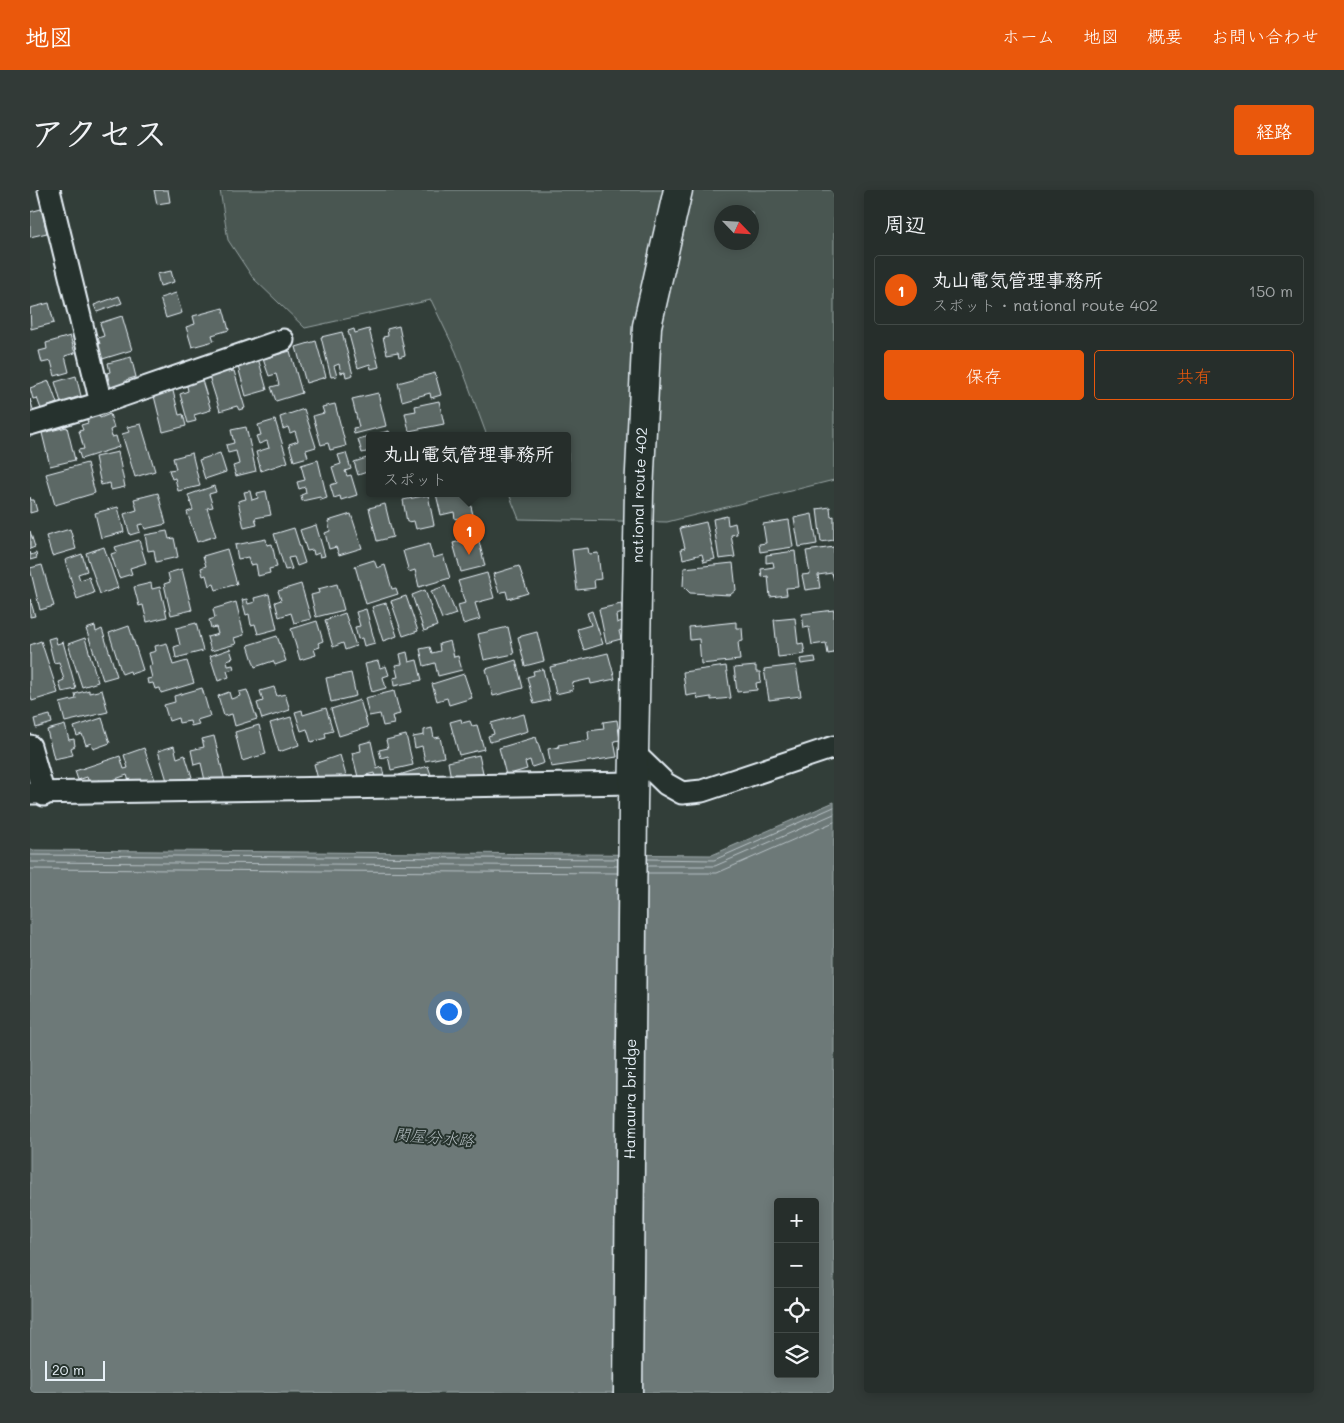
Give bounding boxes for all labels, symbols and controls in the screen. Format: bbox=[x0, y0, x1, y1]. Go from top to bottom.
text: 地図 bbox=[25, 21, 73, 52]
text: ホーム bbox=[1002, 24, 1055, 48]
text: 地図 bbox=[1083, 24, 1119, 48]
text: 概要 bbox=[1147, 24, 1183, 48]
text: お問い合わせ bbox=[1211, 24, 1319, 48]
button: 経路 bbox=[1234, 105, 1314, 155]
text: アクセス bbox=[30, 109, 168, 155]
north arrow bbox=[714, 205, 759, 250]
text: 周辺 bbox=[884, 210, 926, 237]
text: 丸山電気管理事務所 bbox=[932, 267, 1103, 292]
text: 1 bbox=[897, 280, 905, 301]
text: 150 m bbox=[1249, 280, 1293, 301]
text: スポット · national route 402 bbox=[932, 294, 1158, 315]
button: 保存 bbox=[884, 350, 1084, 400]
button: 共有 bbox=[1094, 350, 1294, 400]
street label: national route 402 bbox=[627, 427, 651, 563]
popup bbox=[366, 432, 571, 497]
text: 丸山電気管理事務所 bbox=[383, 441, 554, 466]
text: スポット bbox=[383, 468, 447, 489]
pin: 1 bbox=[453, 514, 485, 555]
your location bbox=[436, 999, 462, 1025]
street label: Hamaura bridge bbox=[619, 1039, 640, 1159]
water label: 関屋分水路 bbox=[393, 1123, 476, 1151]
map controls bbox=[774, 1198, 819, 1378]
button: + bbox=[774, 1198, 819, 1243]
button: − bbox=[774, 1243, 819, 1288]
button: locate bbox=[774, 1288, 819, 1333]
button: layers bbox=[774, 1333, 819, 1378]
scale bar bbox=[45, 1358, 105, 1381]
text: 20 m bbox=[52, 1360, 84, 1379]

